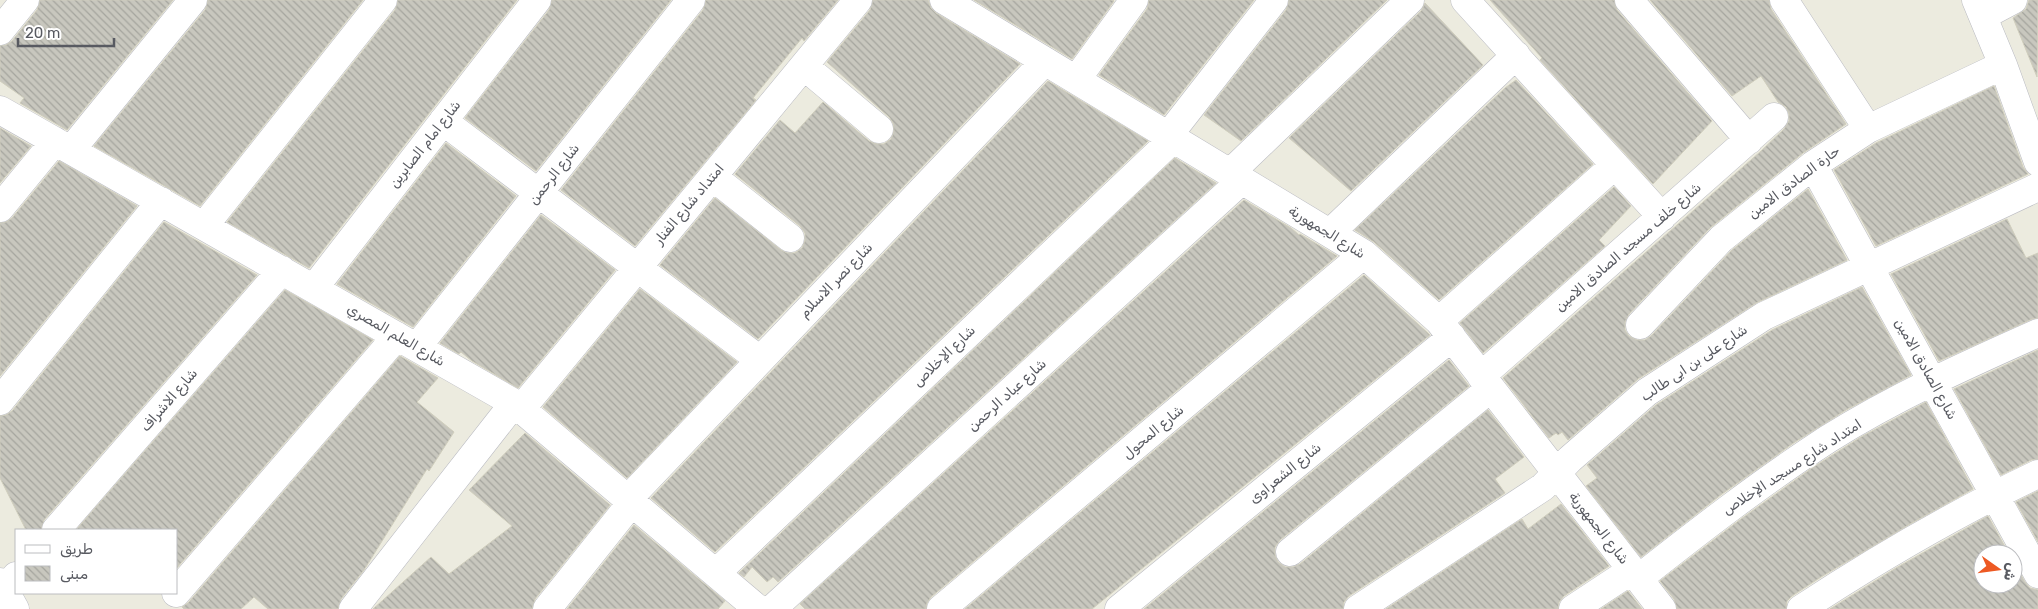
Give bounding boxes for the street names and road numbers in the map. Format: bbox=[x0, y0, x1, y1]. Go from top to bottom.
street label: شارع امام الصابرين bbox=[386, 97, 466, 192]
street label: شارع الرحمن bbox=[525, 140, 585, 209]
street label: حارة الصادق الامين bbox=[1745, 142, 1843, 222]
street label: امتداد شارع الفنار bbox=[650, 160, 729, 250]
street label: شارع خلف مسجد الصادق الامين bbox=[1551, 179, 1706, 317]
street label: شارع الجمهورية bbox=[1284, 202, 1369, 264]
street label: شارع نصر الاسلام bbox=[796, 239, 878, 323]
street label: شارع العلم المصري bbox=[343, 300, 448, 372]
street label: شارع الصادق الامين bbox=[1889, 315, 1961, 424]
street label: شارع على بن ابى طالب bbox=[1638, 321, 1752, 407]
street label: شارع الإخلاص bbox=[909, 322, 980, 392]
street label: شارع عباد الرحمن bbox=[964, 355, 1051, 436]
street label: شارع الاشراف bbox=[137, 365, 203, 436]
street label: شارع المحول bbox=[1119, 401, 1189, 464]
street label: امتداد شارع مسجد الإخلاص bbox=[1719, 416, 1866, 520]
street label: شارع الشعراوى bbox=[1246, 439, 1326, 509]
street label: شارع الجمهورية bbox=[1564, 488, 1633, 569]

